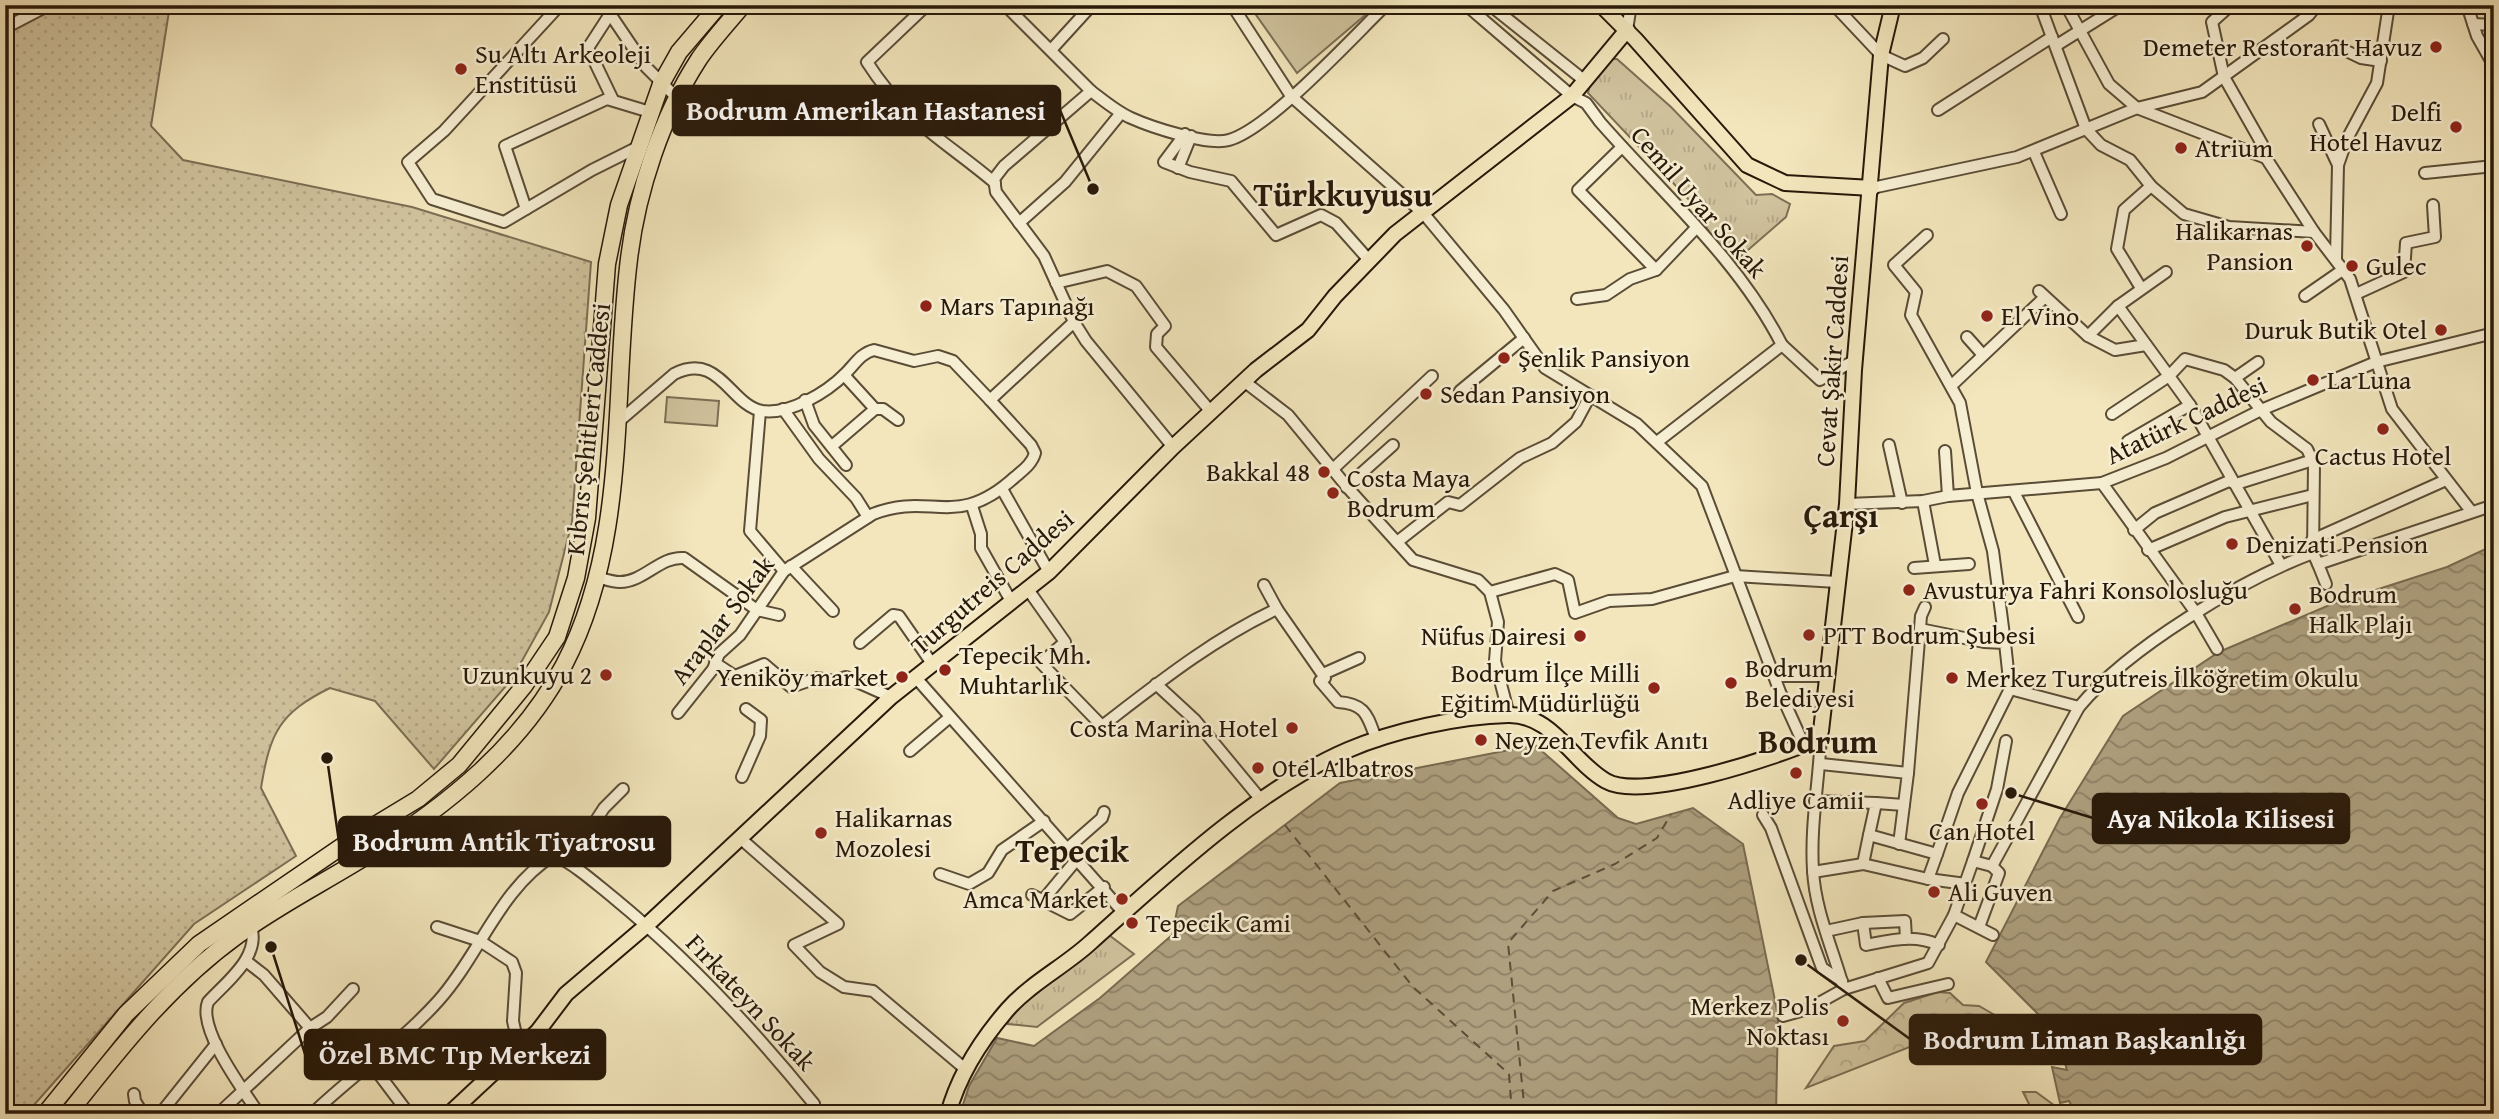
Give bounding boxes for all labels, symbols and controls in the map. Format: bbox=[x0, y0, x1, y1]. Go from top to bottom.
place label: Demeter Restorant Havuz bbox=[2143, 27, 2422, 66]
place label: Su Altı Arkeoleji Enstitüsü bbox=[475, 34, 651, 103]
marker: Demeter Restorant Havuz bbox=[2428, 39, 2444, 55]
marker: Su Altı Arkeoleji Enstitüsü bbox=[453, 61, 469, 77]
callout: Bodrum Amerikan Hastanesi bbox=[673, 86, 1060, 135]
text: Bodrum Amerikan Hastanesi bbox=[686, 89, 1046, 130]
place label: Delfi Hotel Havuz bbox=[2310, 92, 2442, 161]
street label: Cemil Uyar Sokak bbox=[1622, 117, 1777, 287]
marker: Delfi Hotel Havuz bbox=[2448, 119, 2464, 135]
place label: Atrium bbox=[2195, 128, 2273, 167]
marker: Atrium bbox=[2173, 140, 2189, 156]
district label: Türkkuyusu bbox=[1254, 170, 1433, 218]
place label: Halikarnas Pansion bbox=[2175, 211, 2293, 280]
marker: Halikarnas Pansion bbox=[2299, 238, 2315, 254]
place label: Gulec bbox=[2366, 246, 2426, 285]
street label: Cevat Şakir Caddesi bbox=[1805, 254, 1858, 468]
marker: Gulec bbox=[2344, 258, 2360, 274]
place label: Mars Tapınağı bbox=[940, 286, 1095, 325]
place label: El Vino bbox=[2001, 296, 2079, 335]
marker: Mars Tapınağı bbox=[918, 298, 934, 314]
street label: Kıbrıs Şehitleri Caddesi bbox=[555, 301, 620, 557]
marker: El Vino bbox=[1979, 308, 1995, 324]
place label: Duruk Butik Otel bbox=[2245, 310, 2427, 349]
marker: Duruk Butik Otel bbox=[2433, 322, 2449, 338]
place label: Şenlik Pansiyon bbox=[1518, 338, 1690, 377]
marker: Şenlik Pansiyon bbox=[1496, 350, 1512, 366]
place label: La Luna bbox=[2327, 360, 2412, 399]
street label: Atatürk Caddesi bbox=[2099, 365, 2273, 474]
marker: La Luna bbox=[2305, 372, 2321, 388]
place label: Sedan Pansiyon bbox=[1440, 374, 1611, 413]
marker: Sedan Pansiyon bbox=[1418, 386, 1434, 402]
marker: Cactus Hotel bbox=[2375, 421, 2391, 437]
place label: Cactus Hotel bbox=[2315, 436, 2451, 475]
place label: Bakkal 48 bbox=[1206, 452, 1310, 491]
place label: Costa Maya Bodrum bbox=[1347, 458, 1471, 527]
marker: Bakkal 48 bbox=[1316, 464, 1332, 480]
marker: Costa Maya Bodrum bbox=[1325, 485, 1341, 501]
district label: Çarşı bbox=[1803, 491, 1879, 539]
street label: Turgutreis Caddesi bbox=[901, 500, 1082, 664]
place label: Denizati Pension bbox=[2246, 524, 2428, 563]
marker: Denizati Pension bbox=[2224, 536, 2240, 552]
street label: Araplar Sokak bbox=[660, 546, 784, 693]
place label: Avusturya Fahri Konsolosluğu bbox=[1923, 570, 2248, 609]
place label: Bodrum Halk Plajı bbox=[2309, 574, 2413, 643]
marker: Avusturya Fahri Konsolosluğu bbox=[1901, 582, 1917, 598]
marker: Bodrum Halk Plajı bbox=[2287, 601, 2303, 617]
place label: PTT Bodrum Şubesi bbox=[1823, 615, 2036, 654]
place label: Nüfus Dairesi bbox=[1421, 616, 1566, 655]
marker: PTT Bodrum Şubesi bbox=[1801, 627, 1817, 643]
marker: Nüfus Dairesi bbox=[1572, 628, 1588, 644]
place label: Tepecik Mh. Muhtarlık bbox=[959, 635, 1091, 704]
place label: Bodrum Belediyesi bbox=[1745, 648, 1855, 717]
place label: Bodrum İlçe Milli Eğitim Müdürlüğü bbox=[1441, 653, 1640, 722]
place label: Uzunkuyu 2 bbox=[462, 655, 592, 694]
place label: Yeniköy market bbox=[716, 657, 888, 696]
place label: Merkez Turgutreis İlköğretim Okulu bbox=[1966, 658, 2359, 697]
marker: Tepecik Mh. Muhtarlık bbox=[937, 662, 953, 678]
marker: Uzunkuyu 2 bbox=[598, 667, 614, 683]
marker: Yeniköy market bbox=[894, 669, 910, 685]
marker: Merkez Turgutreis İlköğretim Okulu bbox=[1944, 670, 1960, 686]
marker: Bodrum Belediyesi bbox=[1723, 675, 1739, 691]
marker: Bodrum İlçe Milli Eğitim Müdürlüğü bbox=[1646, 680, 1662, 696]
place label: Costa Marina Hotel bbox=[1070, 708, 1278, 747]
district label: Bodrum bbox=[1758, 717, 1878, 765]
marker: Costa Marina Hotel bbox=[1284, 720, 1300, 736]
place label: Neyzen Tevfik Anıtı bbox=[1495, 720, 1708, 759]
marker: Neyzen Tevfik Anıtı bbox=[1473, 732, 1489, 748]
place label: Otel Albatros bbox=[1272, 748, 1414, 787]
marker: Otel Albatros bbox=[1250, 760, 1266, 776]
marker: Adliye Camii bbox=[1788, 765, 1804, 781]
place label: Adliye Camii bbox=[1728, 780, 1864, 819]
callout: Aya Nikola Kilisesi bbox=[2093, 794, 2349, 843]
marker: Can Hotel bbox=[1974, 796, 1990, 812]
text: Aya Nikola Kilisesi bbox=[2107, 797, 2335, 838]
place label: Halikarnas Mozolesi bbox=[835, 798, 953, 867]
place label: Can Hotel bbox=[1929, 811, 2035, 850]
callout: Bodrum Antik Tiyatrosu bbox=[339, 817, 670, 866]
text: Bodrum Antik Tiyatrosu bbox=[353, 820, 655, 861]
marker: Halikarnas Mozolesi bbox=[813, 825, 829, 841]
district label: Tepecik bbox=[1015, 826, 1129, 874]
place label: Ali Guven bbox=[1948, 872, 2053, 911]
place label: Amca Market bbox=[963, 879, 1108, 918]
marker: Ali Guven bbox=[1926, 884, 1942, 900]
marker: Amca Market bbox=[1114, 891, 1130, 907]
place label: Tepecik Cami bbox=[1146, 903, 1291, 942]
marker: Tepecik Cami bbox=[1124, 915, 1140, 931]
street label: Fırkateyn Sokak bbox=[677, 924, 826, 1080]
place label: Merkez Polis Noktası bbox=[1691, 986, 1829, 1055]
marker: Merkez Polis Noktası bbox=[1835, 1013, 1851, 1029]
callout: Bodrum Liman Başkanlığı bbox=[1910, 1015, 2261, 1064]
text: Bodrum Liman Başkanlığı bbox=[1924, 1018, 2247, 1059]
callout: Özel BMC Tıp Merkezi bbox=[305, 1030, 605, 1079]
text: Özel BMC Tıp Merkezi bbox=[319, 1033, 591, 1074]

